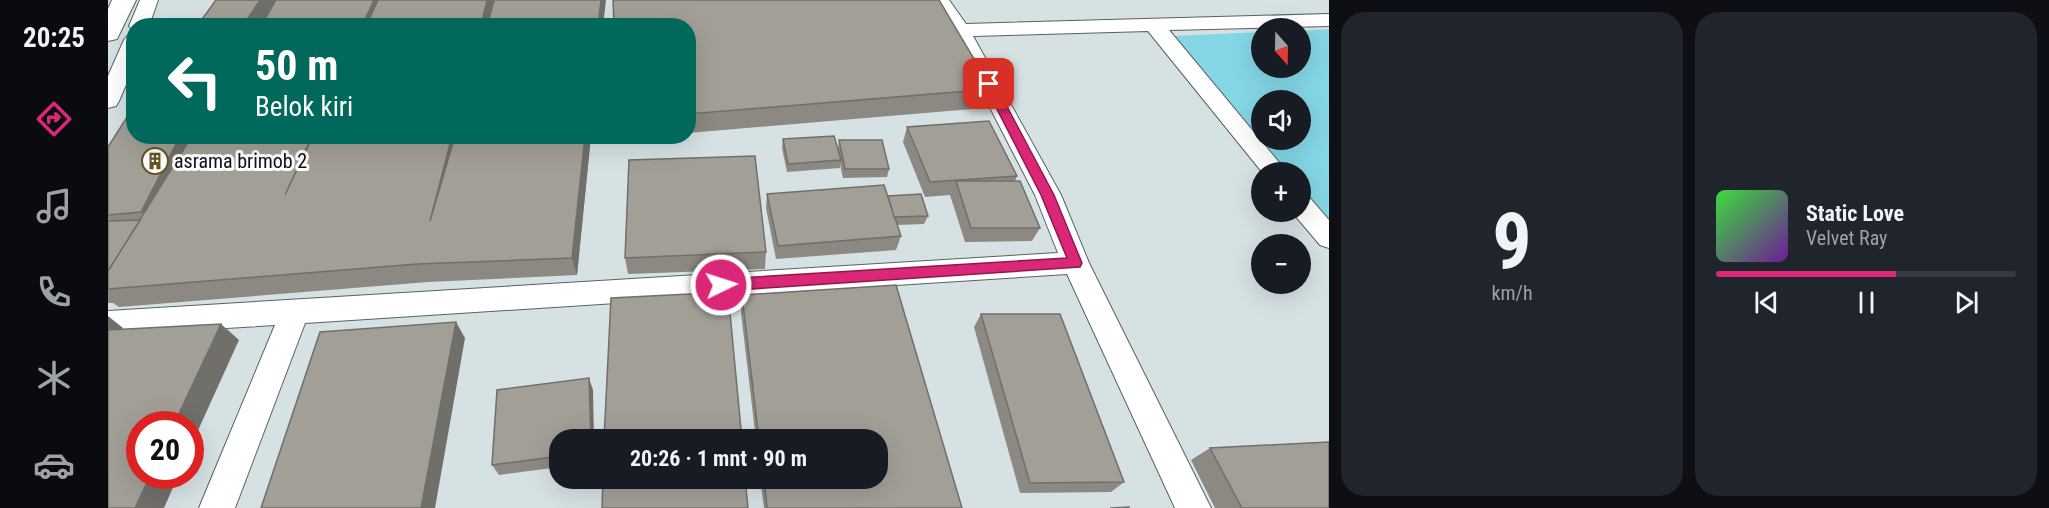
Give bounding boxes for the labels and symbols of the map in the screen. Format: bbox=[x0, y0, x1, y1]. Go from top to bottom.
north arrow bbox=[1251, 18, 1311, 78]
pin bbox=[963, 58, 1014, 109]
building icon: asrama brimob 2 bbox=[140, 146, 170, 176]
place label: asrama brimob 2 bbox=[174, 149, 307, 173]
position arrow bbox=[689, 253, 753, 317]
speed limit sign: 20 bbox=[126, 411, 204, 489]

